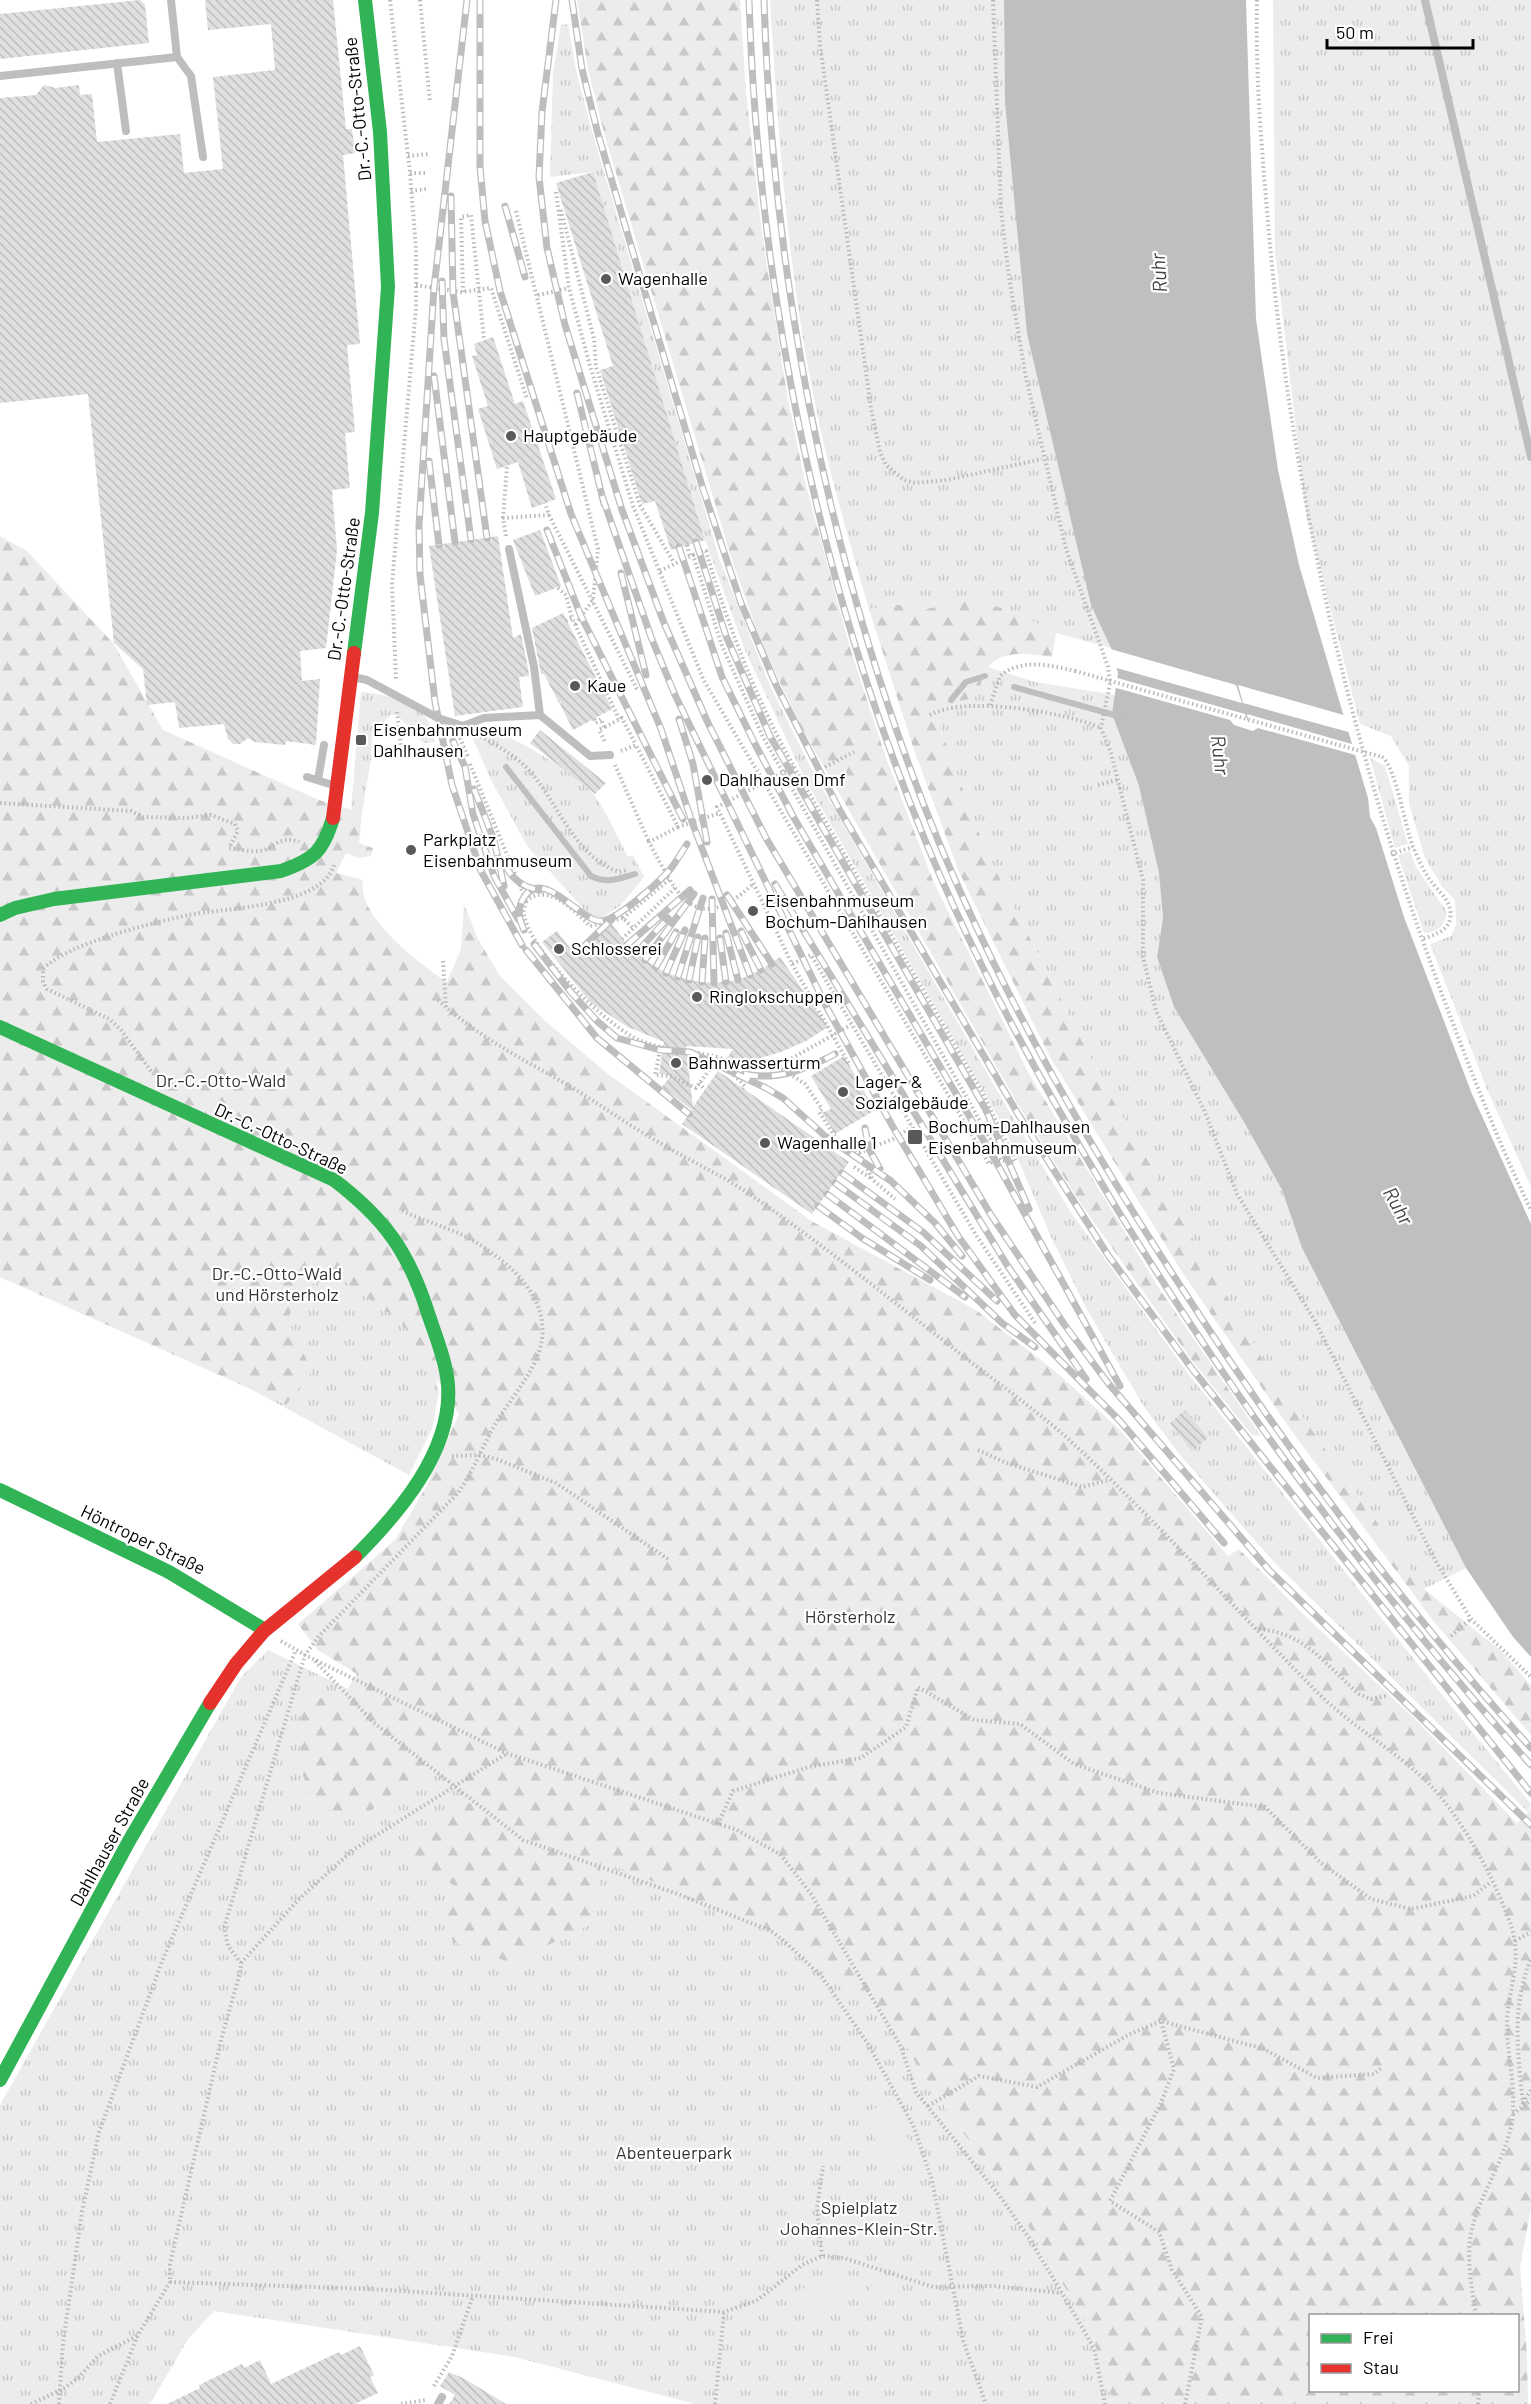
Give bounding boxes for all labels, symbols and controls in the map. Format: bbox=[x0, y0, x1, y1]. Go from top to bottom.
scale bar bbox=[1327, 12, 1472, 50]
text: 50 m bbox=[1336, 21, 1374, 43]
street label: Dr.-C.-Otto-Straße bbox=[339, 36, 376, 182]
water label: Ruhr bbox=[1145, 251, 1171, 294]
place label: Wagenhalle bbox=[618, 267, 708, 289]
marker: Wagenhalle bbox=[599, 272, 613, 286]
place label: Hauptgebäude bbox=[523, 424, 637, 446]
marker: Hauptgebäude bbox=[504, 429, 518, 443]
street label: Dr.-C.-Otto-Straße bbox=[322, 516, 364, 662]
place label: Kaue bbox=[587, 674, 626, 696]
marker: Kaue bbox=[568, 679, 582, 693]
place label: Eisenbahnmuseum Dahlhausen bbox=[373, 718, 522, 761]
marker: Eisenbahnmuseum Dahlhausen bbox=[354, 733, 368, 747]
water label: Ruhr bbox=[1207, 734, 1235, 777]
place label: Dahlhausen Dmf bbox=[719, 768, 846, 790]
marker: Dahlhausen Dmf bbox=[700, 773, 714, 787]
place label: Parkplatz Eisenbahnmuseum bbox=[423, 828, 572, 871]
marker: Parkplatz Eisenbahnmuseum bbox=[404, 843, 418, 857]
place label: Eisenbahnmuseum Bochum-Dahlhausen bbox=[765, 889, 927, 932]
marker: Eisenbahnmuseum Bochum-Dahlhausen bbox=[746, 904, 760, 918]
place label: Schlosserei bbox=[571, 937, 662, 959]
marker: Schlosserei bbox=[552, 942, 566, 956]
place label: Ringlokschuppen bbox=[709, 985, 843, 1007]
marker: Ringlokschuppen bbox=[690, 990, 704, 1004]
place label: Bahnwasserturm bbox=[688, 1051, 821, 1073]
marker: Bahnwasserturm bbox=[669, 1056, 683, 1070]
park label: Dr.-C.-Otto-Wald bbox=[156, 1069, 286, 1091]
place label: Lager- & Sozialgebäude bbox=[855, 1070, 969, 1113]
marker: Lager- & Sozialgebäude bbox=[836, 1085, 850, 1099]
street label: Dr.-C.-Otto-Straße bbox=[211, 1098, 352, 1179]
place label: Bochum-Dahlhausen Eisenbahnmuseum bbox=[928, 1115, 1090, 1158]
marker: Bochum-Dahlhausen Eisenbahnmuseum bbox=[906, 1128, 924, 1146]
place label: Wagenhalle 1 bbox=[777, 1131, 877, 1153]
marker: Wagenhalle 1 bbox=[758, 1136, 772, 1150]
water label: Ruhr bbox=[1379, 1182, 1419, 1230]
park label: Dr.-C.-Otto-Wald und Hörsterholz bbox=[212, 1262, 342, 1305]
street label: Höntroper Straße bbox=[78, 1499, 209, 1579]
park label: Hörsterholz bbox=[805, 1605, 895, 1627]
street label: Dahlhauser Straße bbox=[65, 1773, 154, 1910]
park label: Abenteuerpark bbox=[616, 2141, 732, 2163]
park label: Spielplatz Johannes-Klein-Str. bbox=[780, 2196, 938, 2239]
legend bbox=[1309, 2314, 1519, 2392]
text: Frei bbox=[1363, 2326, 1394, 2348]
text: Stau bbox=[1363, 2356, 1399, 2378]

